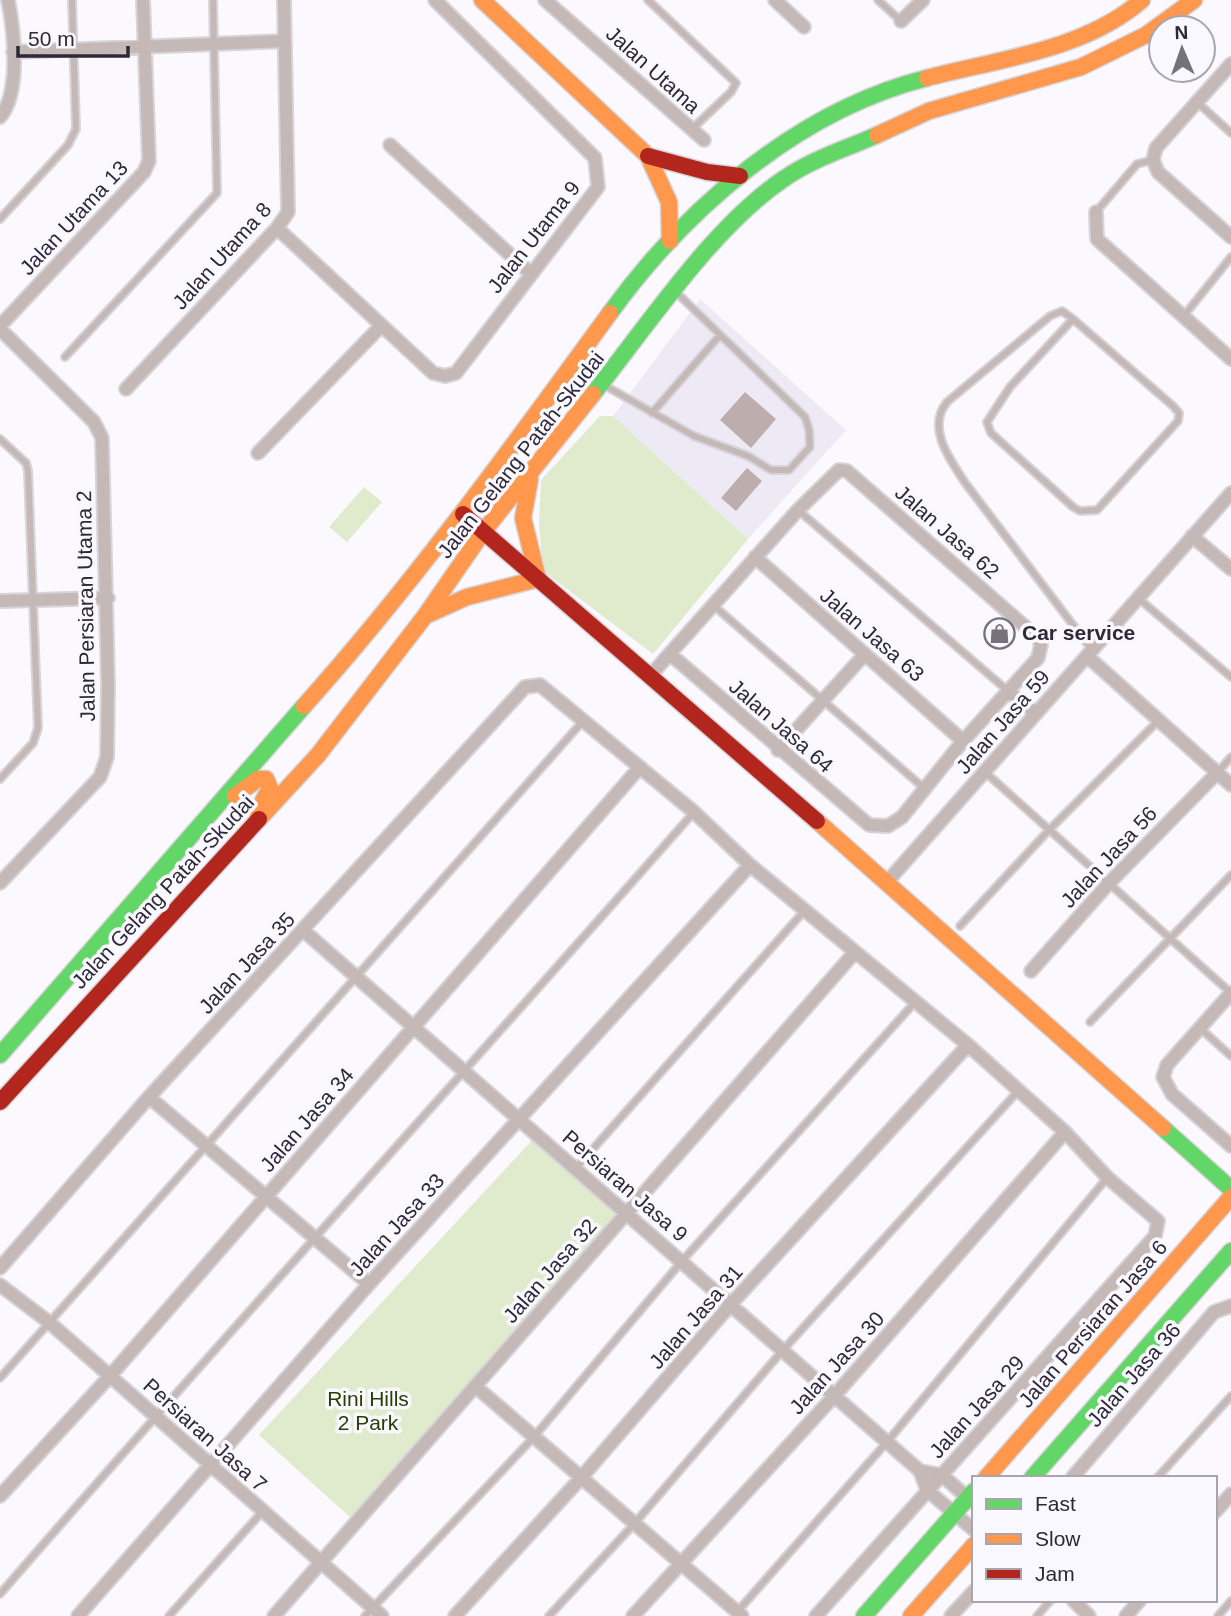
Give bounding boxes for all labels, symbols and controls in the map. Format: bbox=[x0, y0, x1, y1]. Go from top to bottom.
scale bar bbox=[18, 14, 128, 58]
north arrow bbox=[1147, 14, 1217, 84]
street label: Jalan Utama bbox=[602, 22, 705, 118]
text: N bbox=[1174, 22, 1189, 43]
text: 50 m bbox=[28, 27, 75, 50]
street label: Jalan Utama 13 bbox=[15, 156, 132, 279]
street label: Jalan Utama 9 bbox=[483, 176, 584, 297]
street label: Jalan Utama 8 bbox=[168, 198, 275, 314]
street label: Jalan Gelang Patah-Skudai bbox=[433, 347, 608, 563]
street label: Jalan Jasa 62 bbox=[891, 480, 1004, 583]
street label: Jalan Persiaran Utama 2 bbox=[72, 490, 99, 722]
street label: Jalan Jasa 63 bbox=[816, 583, 929, 686]
shop icon: Car service bbox=[982, 616, 1016, 650]
place label: Car service bbox=[1022, 621, 1135, 644]
street label: Jalan Jasa 59 bbox=[951, 665, 1054, 778]
street label: Jalan Jasa 64 bbox=[725, 674, 838, 777]
street label: Jalan Gelang Patah-Skudai bbox=[67, 790, 258, 993]
street label: Jalan Jasa 56 bbox=[1056, 801, 1161, 912]
street label: Jalan Jasa 35 bbox=[194, 907, 299, 1018]
street label: Jalan Jasa 34 bbox=[255, 1063, 358, 1176]
street label: Persiaran Jasa 9 bbox=[558, 1125, 692, 1246]
street label: Jalan Jasa 33 bbox=[345, 1169, 449, 1281]
street label: Jalan Jasa 32 bbox=[498, 1214, 601, 1327]
street label: Jalan Persiaran Jasa 6 bbox=[1014, 1236, 1171, 1412]
street label: Jalan Jasa 31 bbox=[644, 1260, 747, 1373]
street label: Jalan Jasa 30 bbox=[785, 1307, 889, 1419]
street label: Jalan Jasa 36 bbox=[1082, 1318, 1185, 1431]
street label: Jalan Jasa 29 bbox=[925, 1351, 1029, 1463]
street label: Persiaran Jasa 7 bbox=[139, 1373, 272, 1496]
park label: Rini Hills 2 Park bbox=[327, 1387, 409, 1434]
legend bbox=[972, 1476, 1217, 1602]
text: Fast bbox=[1035, 1492, 1076, 1515]
text: Slow bbox=[1035, 1527, 1081, 1550]
text: Jam bbox=[1035, 1562, 1075, 1585]

